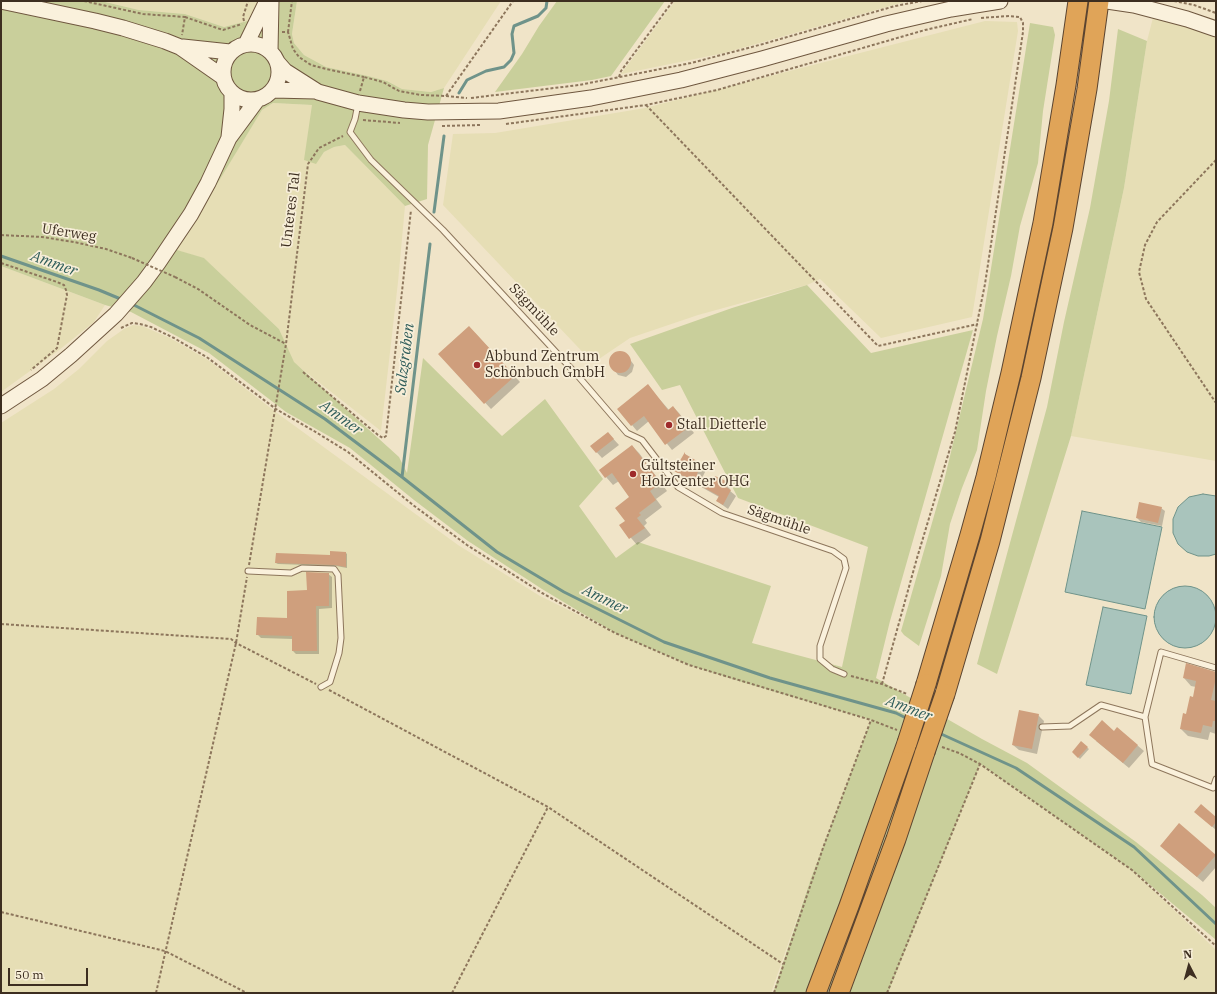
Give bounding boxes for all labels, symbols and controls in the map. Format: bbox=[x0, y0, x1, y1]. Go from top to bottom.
street label: Unteres Tal bbox=[278, 171, 304, 249]
street label: Uferweg bbox=[41, 220, 97, 246]
water label: Ammer bbox=[28, 247, 80, 281]
street label: Sägmühle bbox=[505, 280, 563, 340]
water label: Salzgraben bbox=[392, 322, 418, 396]
place label: Abbund Zentrum Schönbuch GmbH bbox=[485, 349, 605, 382]
marker: Abbund Zentrum Schönbuch GmbH bbox=[472, 360, 482, 370]
water label: Ammer bbox=[316, 397, 366, 439]
place label: Stall Dietterle bbox=[677, 417, 766, 433]
marker: Stall Dietterle bbox=[664, 420, 674, 430]
place label: Gültsteiner HolzCenter OHG bbox=[641, 458, 750, 490]
marker: Gültsteiner HolzCenter OHG bbox=[628, 469, 638, 479]
street label: Sägmühle bbox=[745, 501, 813, 539]
water label: Ammer bbox=[579, 581, 631, 619]
water label: Ammer bbox=[883, 692, 935, 726]
north arrow bbox=[1169, 946, 1209, 986]
text: N bbox=[1183, 947, 1193, 961]
scale bar bbox=[10, 960, 90, 986]
text: 50 m bbox=[15, 967, 44, 982]

